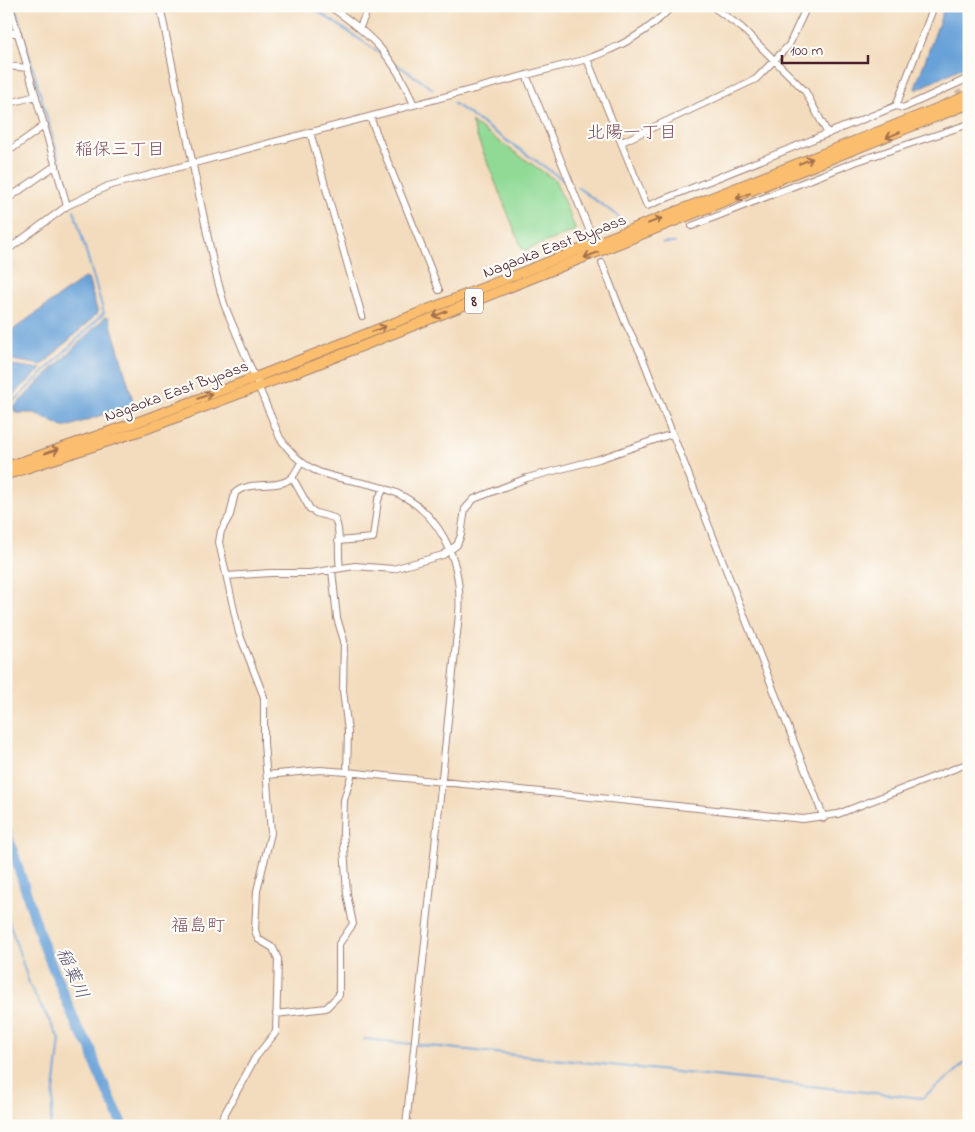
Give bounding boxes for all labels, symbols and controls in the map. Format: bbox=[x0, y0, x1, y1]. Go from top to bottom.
scale bar bbox=[782, 32, 869, 64]
text: 100 m bbox=[790, 40, 823, 62]
district label: 北陽一丁目 bbox=[587, 121, 677, 147]
one-way arrow bbox=[886, 131, 901, 140]
district label: 稲保三丁目 bbox=[75, 138, 165, 164]
one-way arrow bbox=[798, 155, 813, 165]
one-way arrow bbox=[735, 192, 750, 201]
street label: Nagaoka East Bypass bbox=[480, 208, 630, 285]
one-way arrow bbox=[647, 216, 662, 225]
one-way arrow bbox=[584, 251, 600, 260]
road number: 8 bbox=[465, 288, 483, 314]
one-way arrow bbox=[433, 310, 448, 320]
one-way arrow bbox=[371, 324, 386, 333]
street label: Nagaoka East Bypass bbox=[101, 355, 252, 429]
one-way arrow bbox=[198, 391, 213, 400]
one-way arrow bbox=[44, 446, 60, 455]
district label: 福島町 bbox=[171, 914, 225, 940]
water label: 稲葉川 bbox=[48, 944, 94, 1004]

